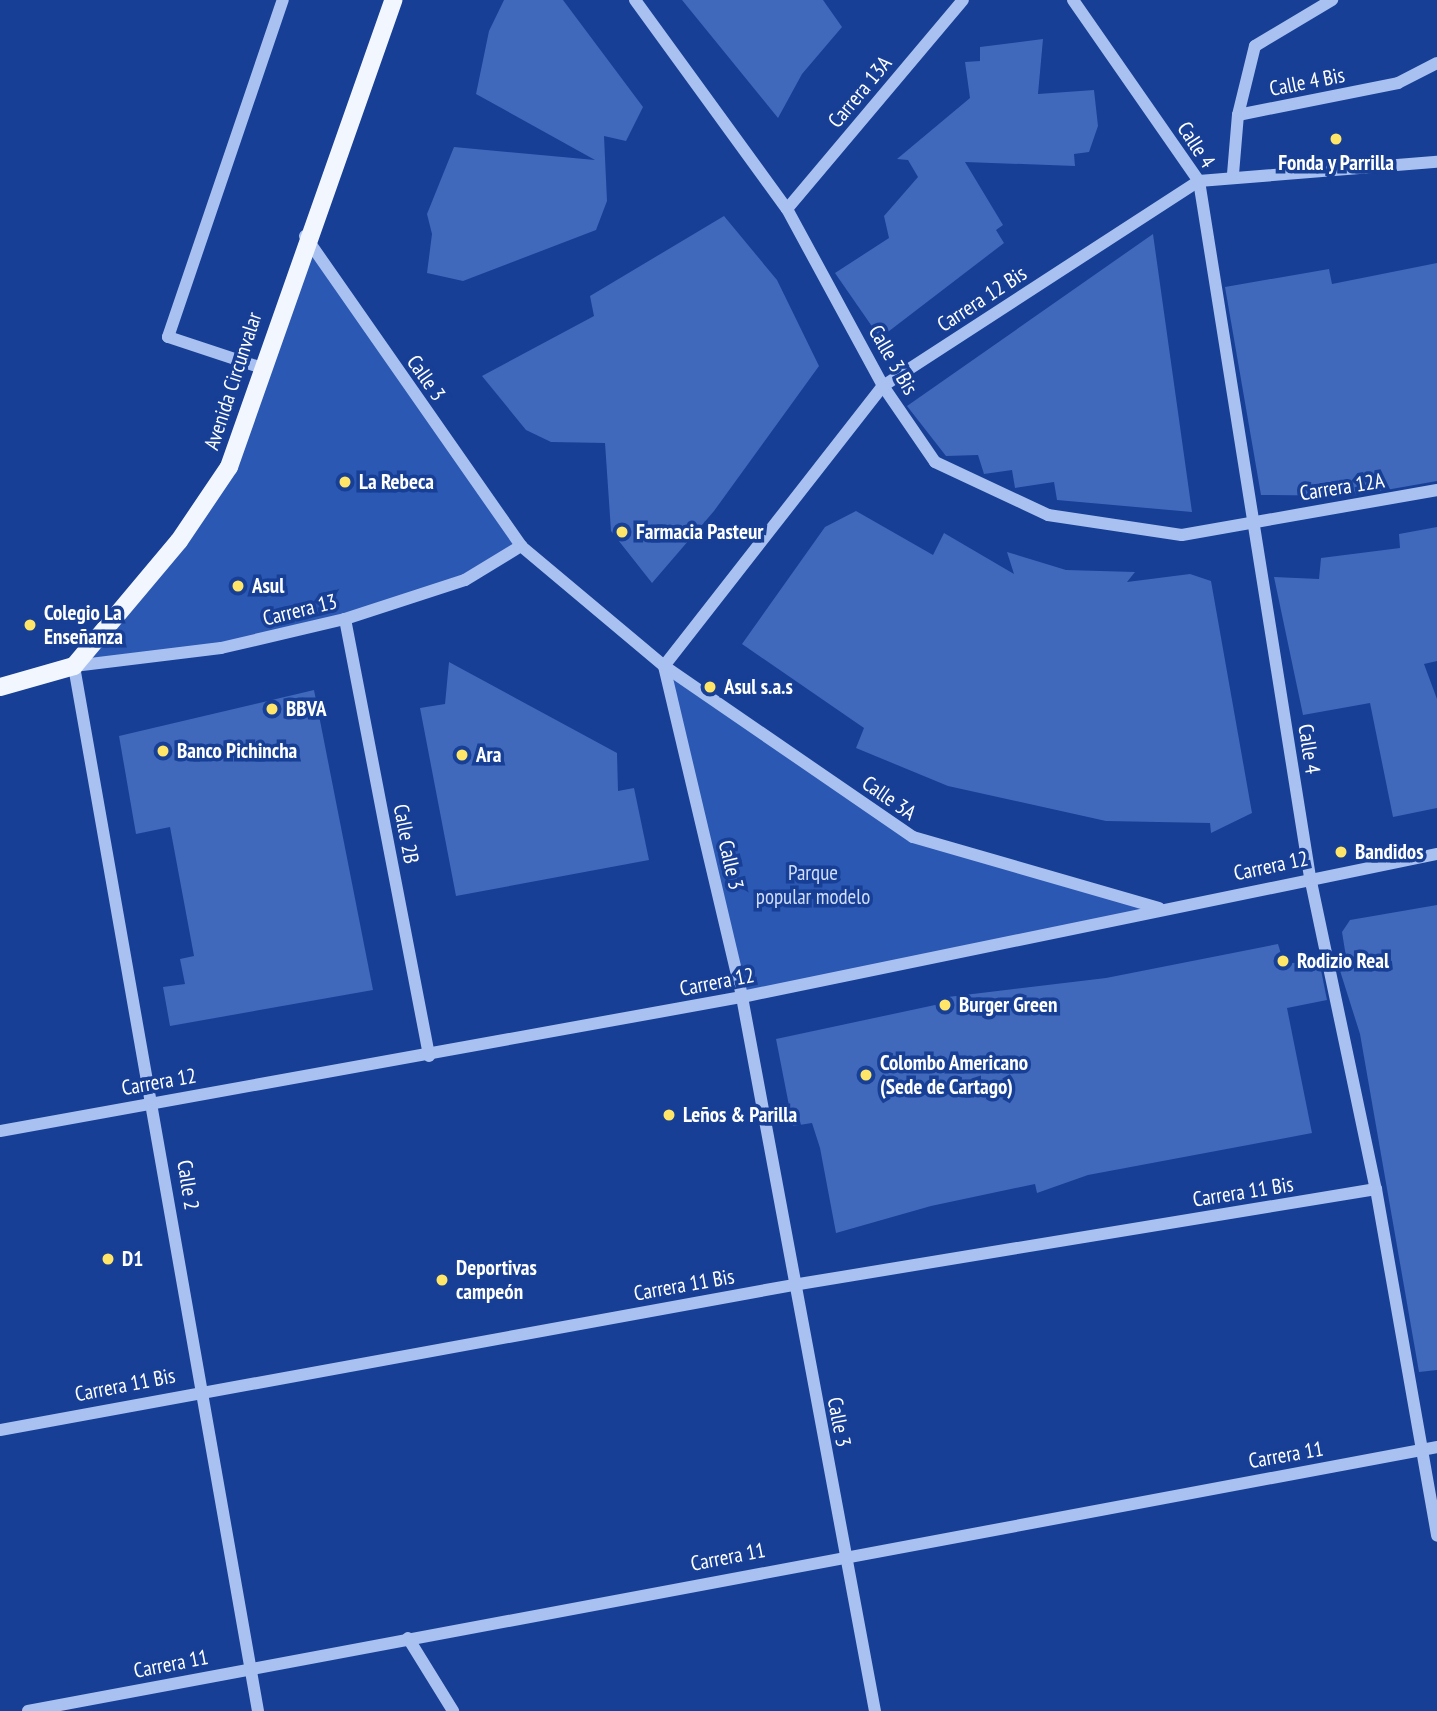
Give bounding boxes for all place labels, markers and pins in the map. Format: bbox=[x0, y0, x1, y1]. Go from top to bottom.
marker: Fonda y Parrilla bbox=[1328, 131, 1344, 147]
place label: Fonda y Parrilla bbox=[1278, 150, 1394, 176]
place label: La Rebeca bbox=[359, 469, 434, 495]
marker: La Rebeca bbox=[337, 474, 353, 490]
place label: Farmacia Pasteur bbox=[636, 519, 763, 545]
marker: Farmacia Pasteur bbox=[614, 524, 630, 540]
place label: Asul bbox=[252, 573, 284, 599]
marker: Asul bbox=[230, 578, 246, 594]
place label: Colegio La Enseñanza bbox=[44, 600, 123, 650]
marker: Colegio La Enseñanza bbox=[22, 617, 38, 633]
place label: Asul s.a.s bbox=[724, 674, 793, 700]
marker: Asul s.a.s bbox=[702, 679, 718, 695]
place label: BBVA bbox=[286, 696, 326, 722]
marker: BBVA bbox=[264, 701, 280, 717]
place label: Banco Pichincha bbox=[177, 738, 297, 764]
place label: Ara bbox=[476, 742, 501, 768]
marker: Banco Pichincha bbox=[155, 743, 171, 759]
marker: Ara bbox=[454, 747, 470, 763]
place label: Bandidos bbox=[1355, 839, 1424, 865]
marker: Bandidos bbox=[1333, 844, 1349, 860]
place label: Rodizio Real bbox=[1297, 948, 1389, 974]
marker: Rodizio Real bbox=[1275, 953, 1291, 969]
place label: Burger Green bbox=[959, 992, 1058, 1018]
marker: Burger Green bbox=[937, 997, 953, 1013]
place label: Colombo Americano (Sede de Cartago) bbox=[880, 1050, 1029, 1100]
marker: Colombo Americano (Sede de Cartago) bbox=[858, 1067, 874, 1083]
place label: Leños & Parilla bbox=[683, 1102, 797, 1128]
marker: Leños & Parilla bbox=[661, 1107, 677, 1123]
place label: D1 bbox=[122, 1246, 143, 1272]
marker: D1 bbox=[100, 1251, 116, 1267]
place label: Deportivas campeón bbox=[456, 1255, 537, 1305]
marker: Deportivas campeón bbox=[434, 1272, 450, 1288]

